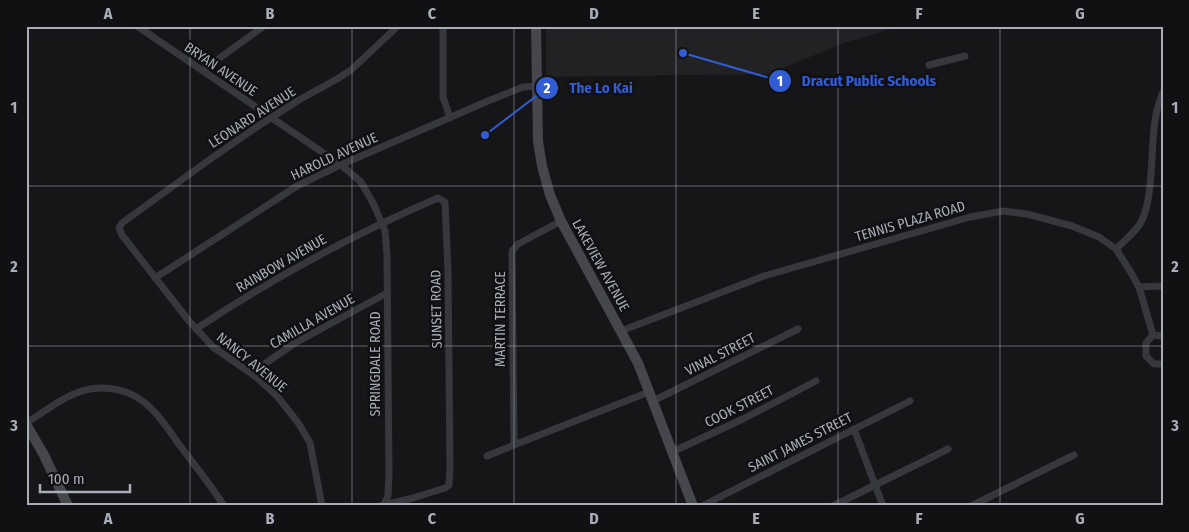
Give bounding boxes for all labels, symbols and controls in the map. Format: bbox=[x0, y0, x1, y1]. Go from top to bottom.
text: A bbox=[103, 4, 113, 23]
text: B bbox=[266, 4, 275, 23]
text: C bbox=[428, 4, 437, 23]
text: D bbox=[589, 4, 599, 23]
text: E bbox=[752, 4, 760, 23]
text: F bbox=[915, 4, 923, 23]
text: G bbox=[1075, 4, 1085, 23]
street label: BRYAN AVENUE bbox=[181, 39, 261, 100]
callout: Dracut Public Schools bbox=[767, 66, 947, 96]
text: 1 bbox=[777, 72, 783, 90]
text: Dracut Public Schools bbox=[802, 72, 937, 90]
callout: The Lo Kai bbox=[534, 73, 643, 103]
text: 2 bbox=[543, 79, 551, 97]
text: The Lo Kai bbox=[569, 79, 633, 97]
street label: LEONARD AVENUE bbox=[206, 83, 299, 152]
text: 1 bbox=[11, 98, 17, 117]
text: 1 bbox=[1172, 98, 1178, 117]
street label: HAROLD AVENUE bbox=[288, 129, 381, 184]
street label: TENNIS PLAZA ROAD bbox=[853, 198, 967, 245]
street label: LAKEVIEW AVENUE bbox=[568, 216, 633, 315]
street label: RAINBOW AVENUE bbox=[233, 230, 330, 296]
text: 2 bbox=[9, 257, 18, 276]
text: 2 bbox=[1170, 257, 1179, 276]
street label: SUNSET ROAD bbox=[427, 270, 446, 348]
street label: MARTIN TERRACE bbox=[492, 271, 509, 367]
street label: CAMILLA AVENUE bbox=[267, 290, 358, 353]
street label: SPRINGDALE ROAD bbox=[367, 311, 384, 417]
street label: NANCY AVENUE bbox=[213, 329, 291, 396]
street label: VINAL STREET bbox=[682, 329, 759, 379]
street label: COOK STREET bbox=[702, 382, 777, 431]
street label: SAINT JAMES STREET bbox=[745, 409, 855, 476]
text: 3 bbox=[9, 416, 18, 435]
text: 3 bbox=[1170, 416, 1179, 435]
scale bar bbox=[40, 462, 130, 494]
text: 100 m bbox=[48, 470, 85, 488]
text: A bbox=[103, 509, 113, 528]
text: B bbox=[266, 509, 275, 528]
text: C bbox=[428, 509, 437, 528]
text: D bbox=[589, 509, 599, 528]
text: E bbox=[752, 509, 760, 528]
text: F bbox=[915, 509, 923, 528]
text: G bbox=[1075, 509, 1085, 528]

